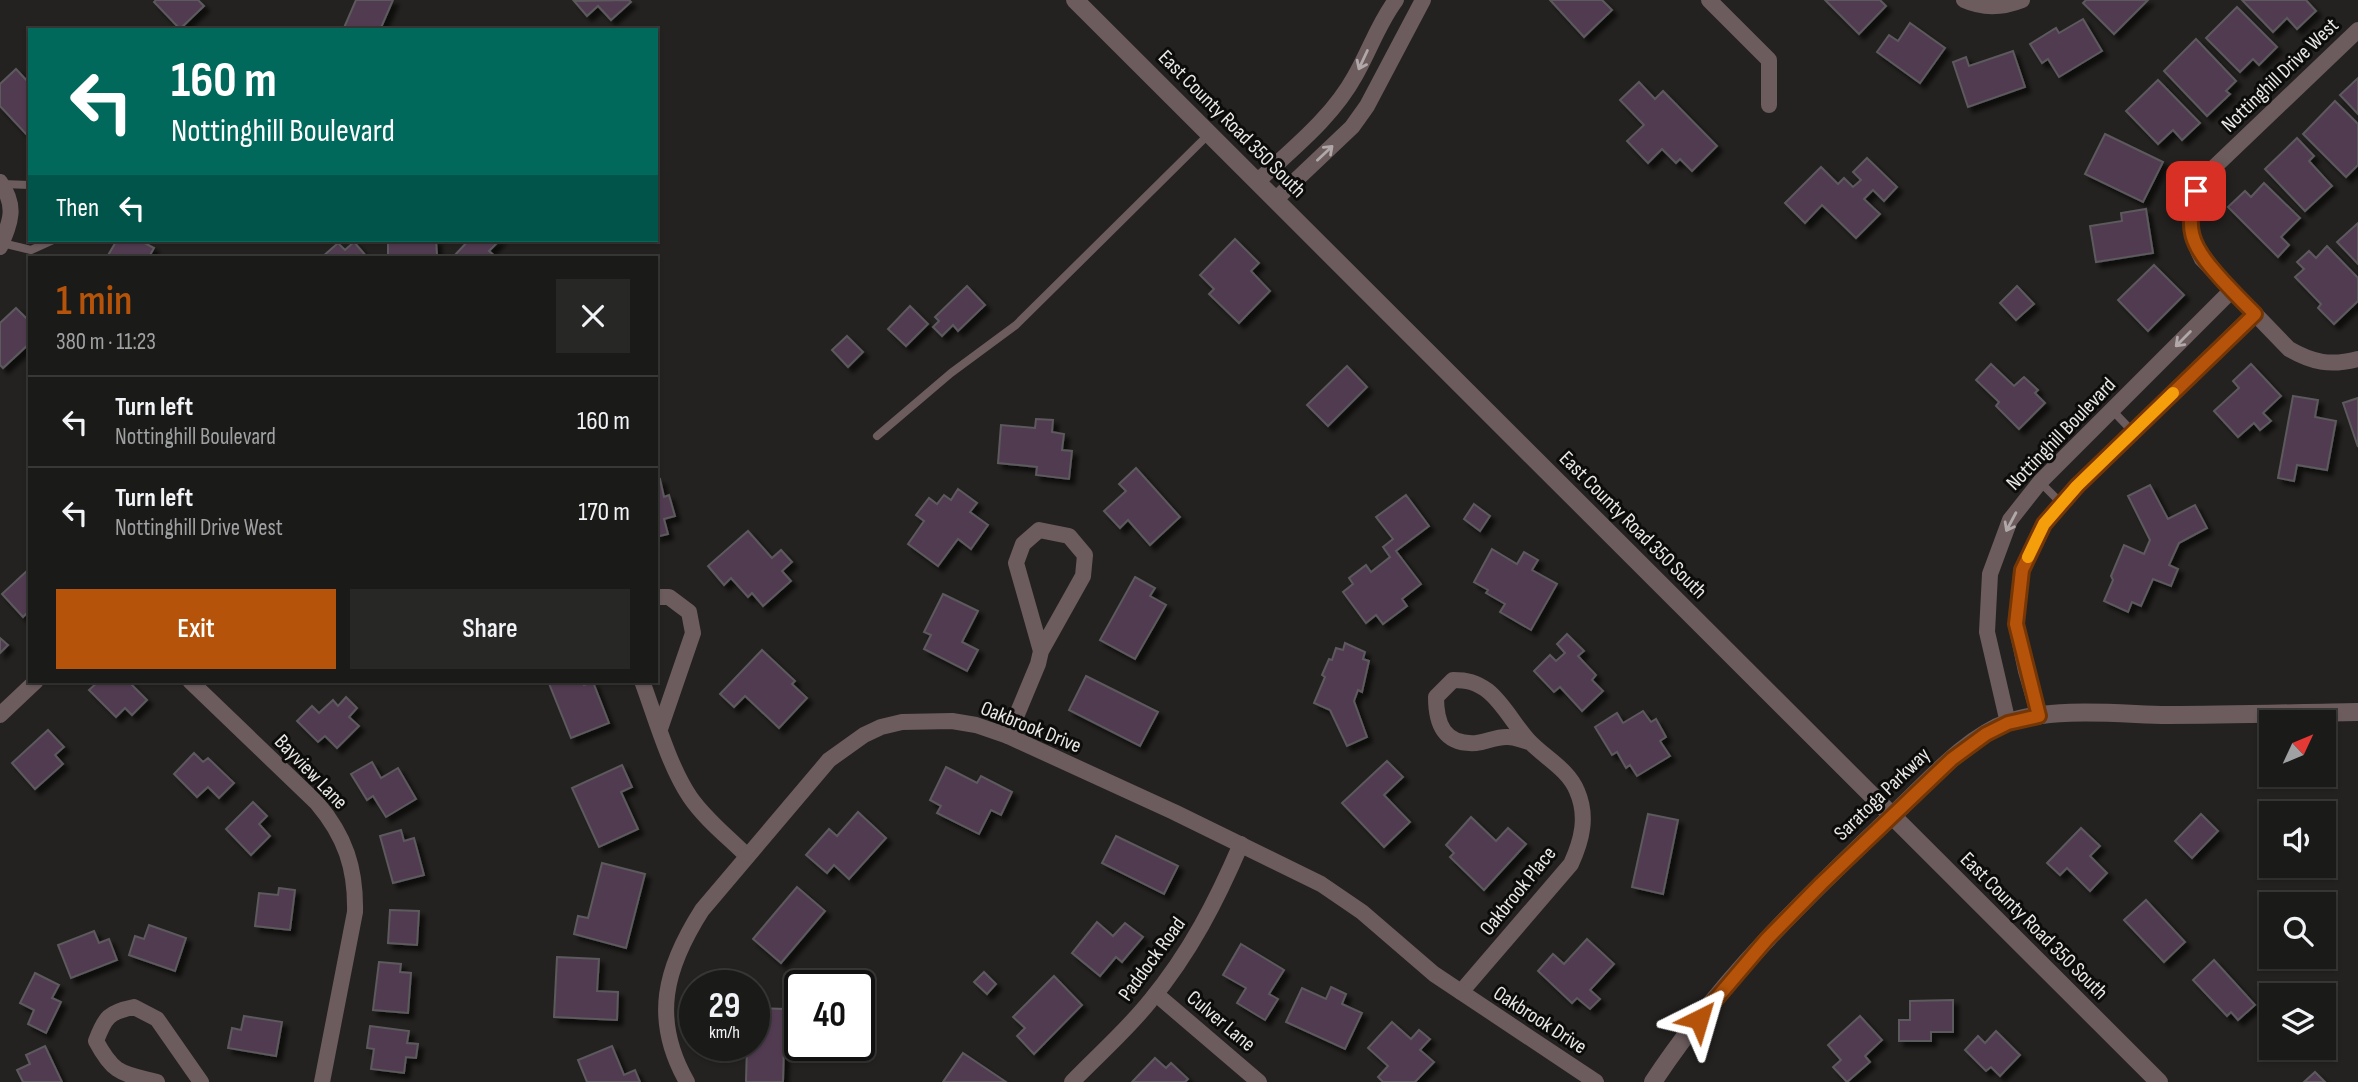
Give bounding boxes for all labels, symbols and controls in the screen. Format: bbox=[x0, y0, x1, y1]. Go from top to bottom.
street label: Nottinghill Drive West bbox=[2216, 13, 2344, 137]
street label: East County Road 350 South bbox=[1153, 45, 1311, 203]
one-way arrow bbox=[1356, 49, 1369, 70]
text: 160 m bbox=[171, 52, 277, 111]
icon: left bbox=[56, 56, 147, 147]
text: Nottinghill Boulevard bbox=[171, 112, 395, 151]
one-way arrow bbox=[1316, 145, 1333, 162]
pin bbox=[2166, 161, 2226, 221]
icon: arrive bbox=[2177, 172, 2215, 210]
icon: left bbox=[113, 189, 151, 227]
text: Then bbox=[56, 193, 99, 224]
text: 1 min bbox=[56, 276, 132, 327]
button: close bbox=[556, 279, 630, 353]
text: 380 m · 11:23 bbox=[56, 328, 156, 356]
one-way arrow bbox=[2175, 330, 2192, 347]
street label: Nottinghill Boulevard bbox=[2001, 372, 2121, 496]
text: Turn left bbox=[115, 392, 193, 423]
icon: left bbox=[56, 403, 94, 441]
text: 160 m bbox=[577, 406, 630, 437]
text: Nottinghill Boulevard bbox=[115, 423, 276, 451]
street label: East County Road 350 South bbox=[1554, 446, 1712, 604]
text: Turn left bbox=[115, 483, 193, 514]
icon: left bbox=[56, 494, 94, 532]
text: 170 m bbox=[578, 497, 630, 528]
one-way arrow bbox=[2004, 512, 2018, 532]
text: Nottinghill Drive West bbox=[115, 514, 283, 542]
button: Exit bbox=[56, 589, 336, 669]
button: Share bbox=[350, 589, 630, 669]
street label: Oakbrook Drive bbox=[977, 696, 1085, 758]
north arrow bbox=[2259, 710, 2336, 788]
map controls bbox=[2259, 710, 2336, 1060]
street label: Bayview Lane bbox=[269, 729, 353, 815]
street label: Saratoga Parkway bbox=[1829, 742, 1935, 846]
button: sound bbox=[2259, 801, 2336, 878]
street label: Oakbrook Place bbox=[1475, 842, 1561, 940]
street label: East County Road 350 South bbox=[1955, 847, 2113, 1005]
button: search bbox=[2259, 892, 2336, 969]
street label: Paddock Road bbox=[1113, 912, 1191, 1006]
speed limit sign: 40 bbox=[784, 970, 875, 1061]
street label: Oakbrook Drive bbox=[1489, 981, 1591, 1059]
position arrow bbox=[1662, 982, 1736, 1056]
button: layers bbox=[2259, 983, 2336, 1060]
text: 29 bbox=[709, 985, 740, 1028]
street label: Culver Lane bbox=[1182, 985, 1260, 1057]
text: km/h bbox=[709, 1022, 740, 1043]

